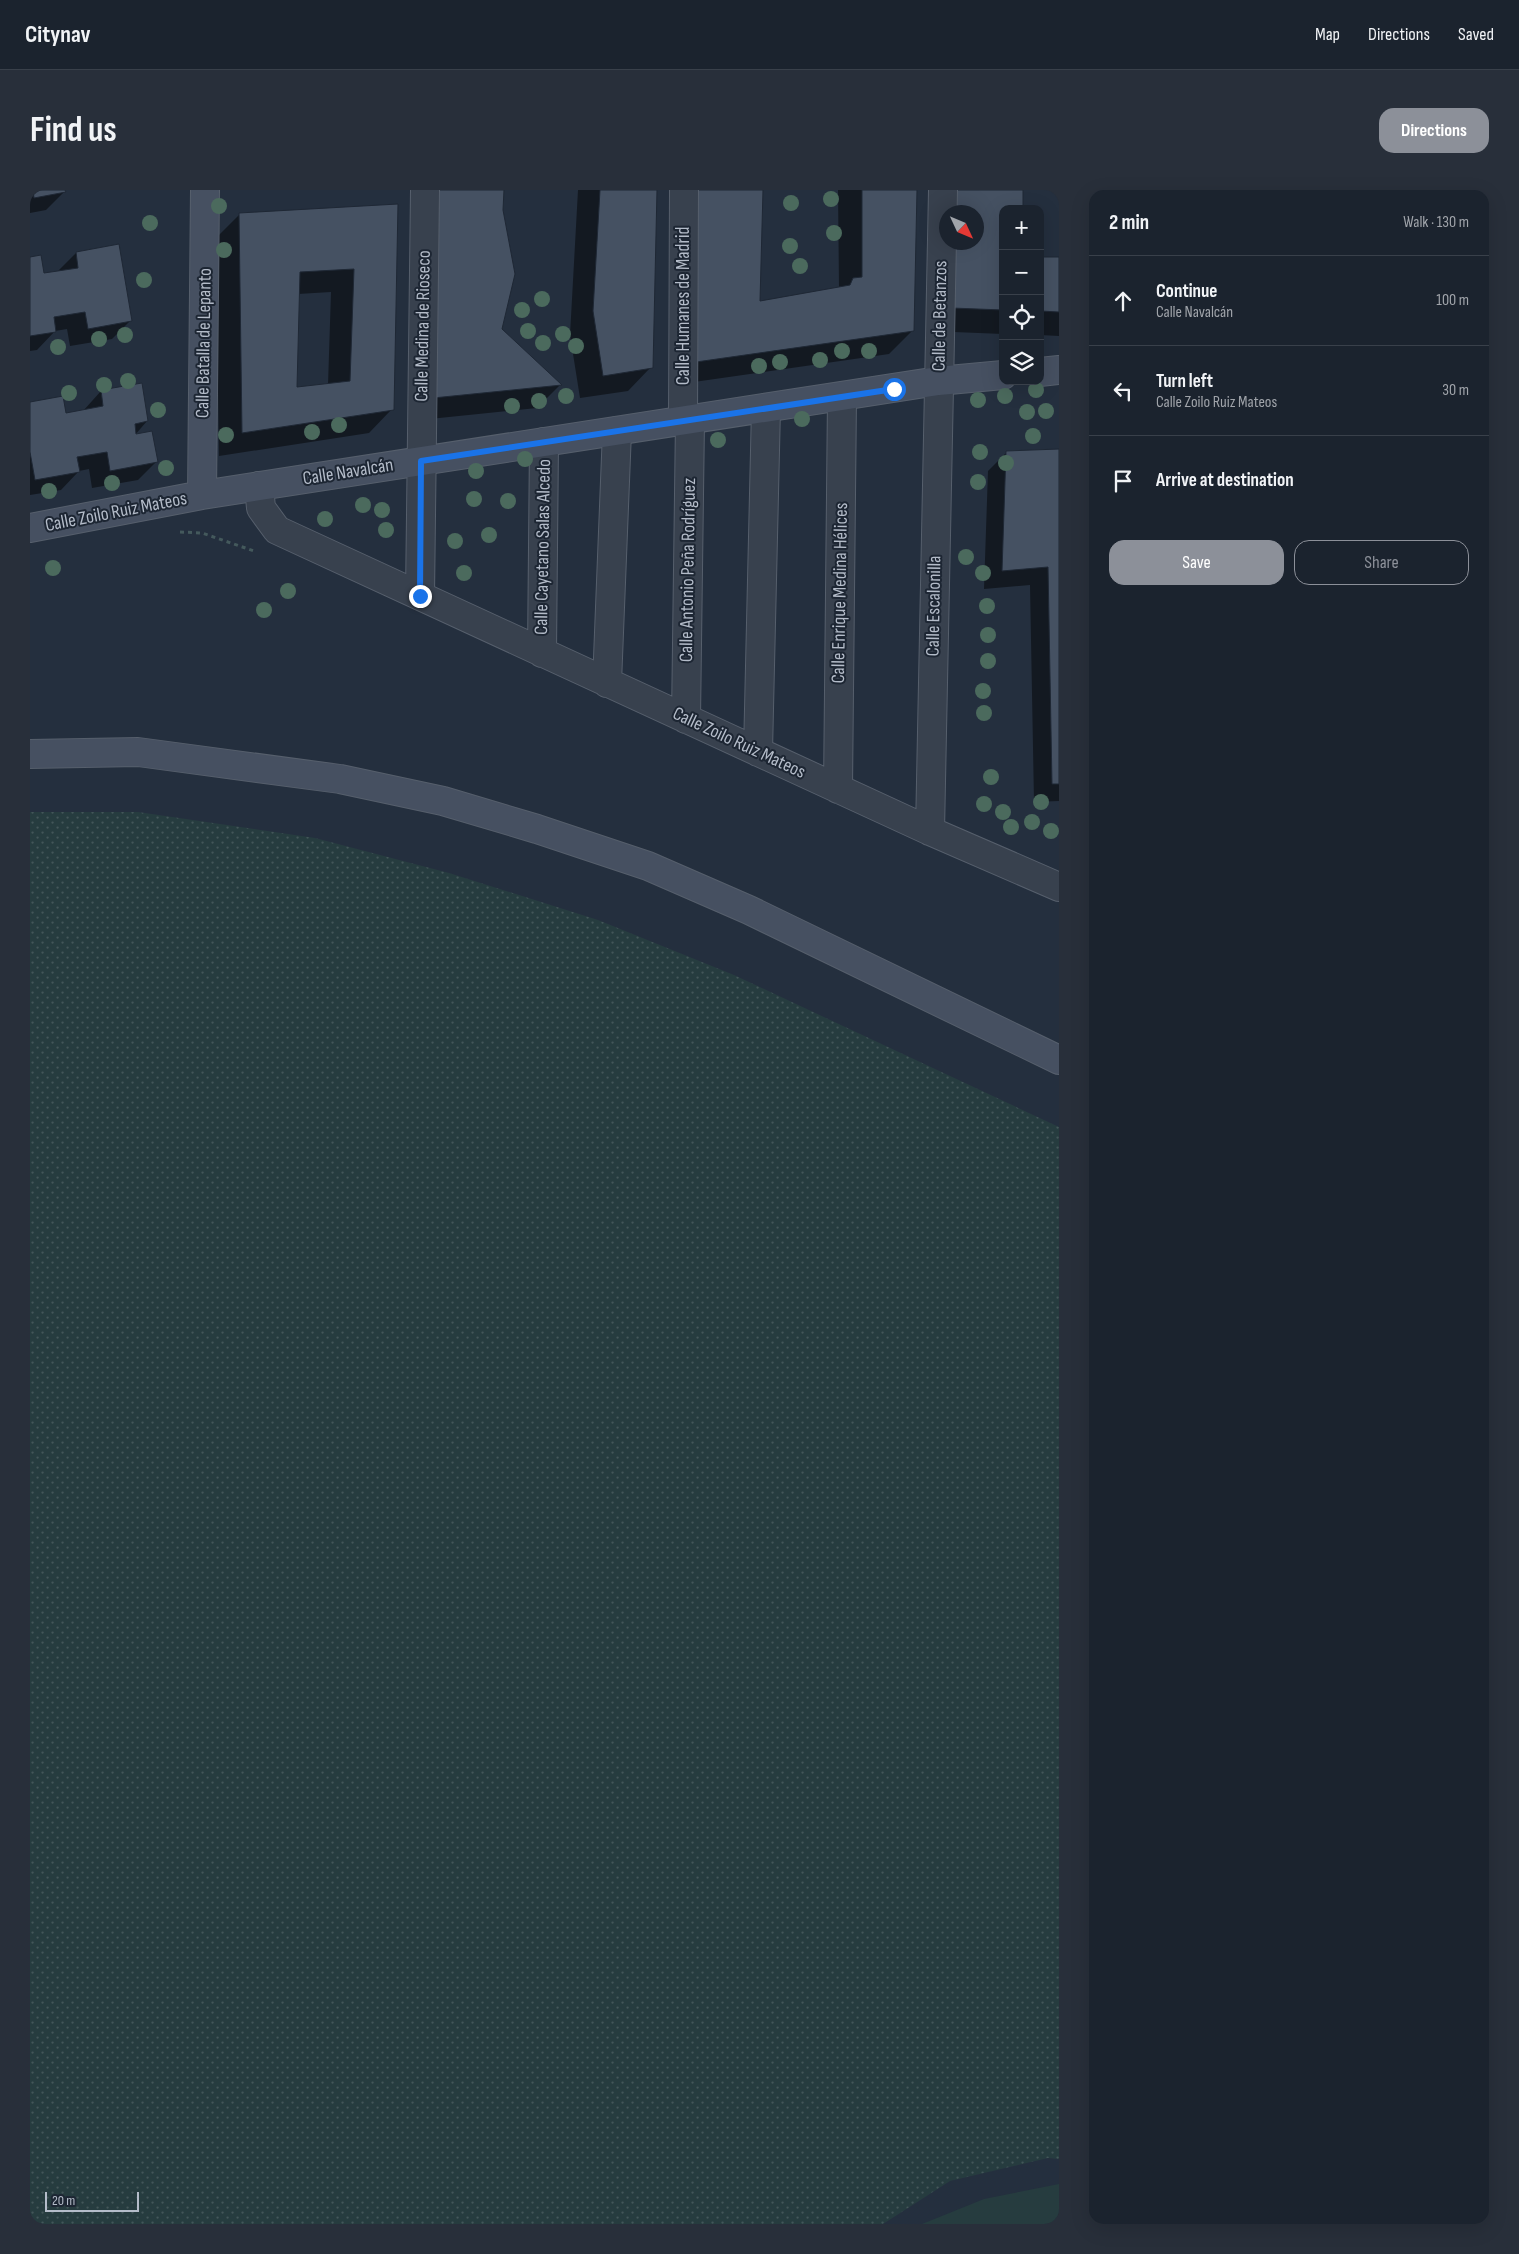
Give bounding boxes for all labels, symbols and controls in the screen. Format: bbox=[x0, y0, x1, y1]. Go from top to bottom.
text: Citynav bbox=[25, 20, 91, 49]
text: Map bbox=[1315, 24, 1340, 45]
text: Directions bbox=[1368, 24, 1430, 45]
text: Saved bbox=[1458, 24, 1494, 45]
button: Directions bbox=[1379, 108, 1489, 153]
text: Find us bbox=[30, 109, 117, 152]
north arrow bbox=[939, 205, 984, 250]
map controls bbox=[999, 205, 1044, 385]
button: + bbox=[999, 205, 1044, 250]
text: 2 min bbox=[1109, 210, 1149, 235]
text: Walk · 130 m bbox=[1403, 213, 1469, 232]
street label: Calle Humanes de Madrid bbox=[672, 227, 695, 385]
street label: Calle Medina de Rioseco bbox=[410, 250, 436, 402]
button: − bbox=[999, 250, 1044, 295]
street label: Calle de Betanzos bbox=[928, 260, 952, 372]
street label: Calle Batalla de Lepanto bbox=[191, 268, 217, 418]
text: Continue bbox=[1156, 280, 1217, 303]
icon: ahead bbox=[1109, 287, 1137, 315]
text: 100 m bbox=[1436, 291, 1469, 310]
button: locate bbox=[999, 295, 1044, 340]
text: Calle Navalcán bbox=[1156, 303, 1233, 322]
button: layers bbox=[999, 340, 1044, 385]
text: Turn left bbox=[1156, 370, 1213, 393]
icon: left bbox=[1109, 377, 1137, 405]
route start bbox=[883, 378, 906, 401]
text: 30 m bbox=[1442, 381, 1469, 400]
text: Calle Zoilo Ruiz Mateos bbox=[1156, 393, 1277, 412]
street label: Calle Navalcán bbox=[301, 453, 395, 491]
street label: Calle Cayetano Salas Alcedo bbox=[530, 459, 556, 635]
icon: arrive bbox=[1109, 467, 1137, 495]
text: Arrive at destination bbox=[1156, 469, 1294, 492]
street label: Calle Antonio Peña Rodríguez bbox=[675, 478, 701, 662]
street label: Calle Zoilo Ruiz Mateos bbox=[43, 487, 189, 537]
street label: Calle Enrique Medina Hélices bbox=[827, 502, 853, 684]
button: Save bbox=[1109, 540, 1284, 585]
button: Share bbox=[1294, 540, 1469, 585]
street label: Calle Escalonilla bbox=[922, 555, 946, 657]
route end bbox=[409, 585, 432, 608]
street label: Calle Zoilo Ruiz Mateos bbox=[669, 702, 809, 784]
scale bar bbox=[45, 2189, 139, 2212]
text: 20 m bbox=[52, 2192, 75, 2209]

